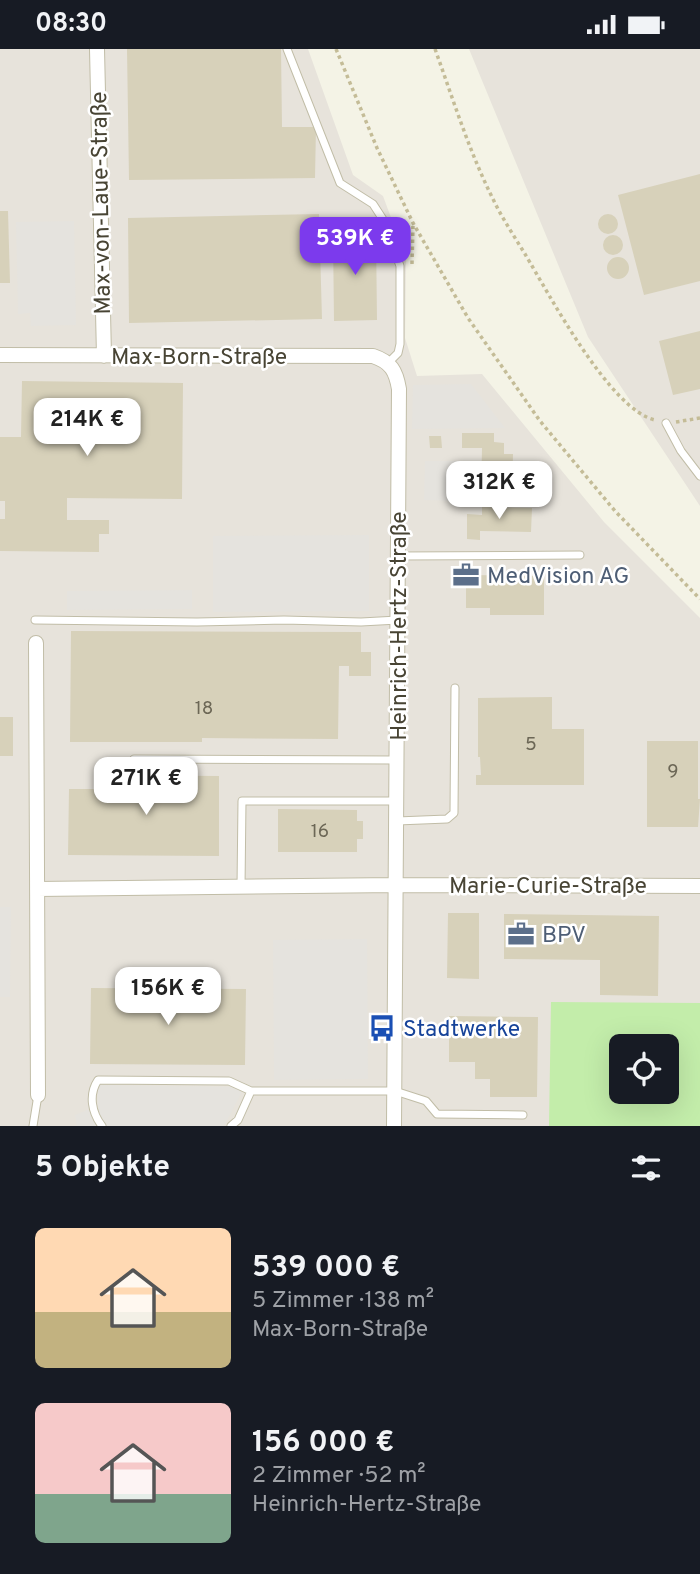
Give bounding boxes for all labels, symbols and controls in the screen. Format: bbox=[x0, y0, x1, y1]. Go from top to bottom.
text: 08:30 bbox=[35, 8, 107, 41]
street label: Max-von-Laue-Straße bbox=[86, 91, 119, 315]
pin: 539K € bbox=[298, 217, 412, 277]
text: 539K € bbox=[316, 225, 394, 254]
street label: Max-Born-Straße bbox=[111, 344, 287, 373]
pin: 214K € bbox=[30, 399, 144, 458]
text: 214K € bbox=[50, 406, 124, 435]
pin: 312K € bbox=[442, 461, 556, 521]
text: 312K € bbox=[462, 469, 536, 498]
street label: Heinrich-Hertz-Straße bbox=[386, 511, 415, 741]
office icon: MedVision AG bbox=[451, 560, 481, 590]
place label: MedVision AG bbox=[487, 563, 629, 592]
house number: 18 bbox=[195, 697, 213, 721]
house number: 5 bbox=[525, 733, 537, 757]
pin: 271K € bbox=[89, 757, 203, 817]
house number: 9 bbox=[667, 760, 679, 784]
text: 271K € bbox=[110, 765, 182, 794]
house number: 16 bbox=[311, 820, 329, 844]
street label: Marie-Curie-Straße bbox=[449, 873, 647, 902]
office icon: BPV bbox=[506, 919, 536, 949]
place label: BPV bbox=[542, 922, 586, 951]
pin: 156K € bbox=[111, 967, 225, 1027]
text: 156K € bbox=[131, 975, 205, 1004]
bus stop icon: Stadtwerke bbox=[367, 1013, 397, 1043]
place label: Stadtwerke bbox=[403, 1016, 520, 1045]
map controls bbox=[609, 1034, 679, 1104]
button: locate bbox=[609, 1034, 679, 1104]
icon: filters bbox=[627, 1149, 665, 1187]
text: 5 Objekte bbox=[35, 1150, 170, 1187]
text: 539 000 € bbox=[252, 1250, 400, 1287]
icon: home bbox=[91, 1256, 175, 1340]
text: 5 Zimmer · 138 m² bbox=[252, 1287, 434, 1316]
text: Max-Born-Straße bbox=[252, 1316, 428, 1345]
text: 156 000 € bbox=[252, 1425, 394, 1462]
icon: home bbox=[91, 1431, 175, 1515]
text: 2 Zimmer · 52 m² bbox=[252, 1462, 426, 1491]
text: Heinrich-Hertz-Straße bbox=[252, 1491, 481, 1520]

